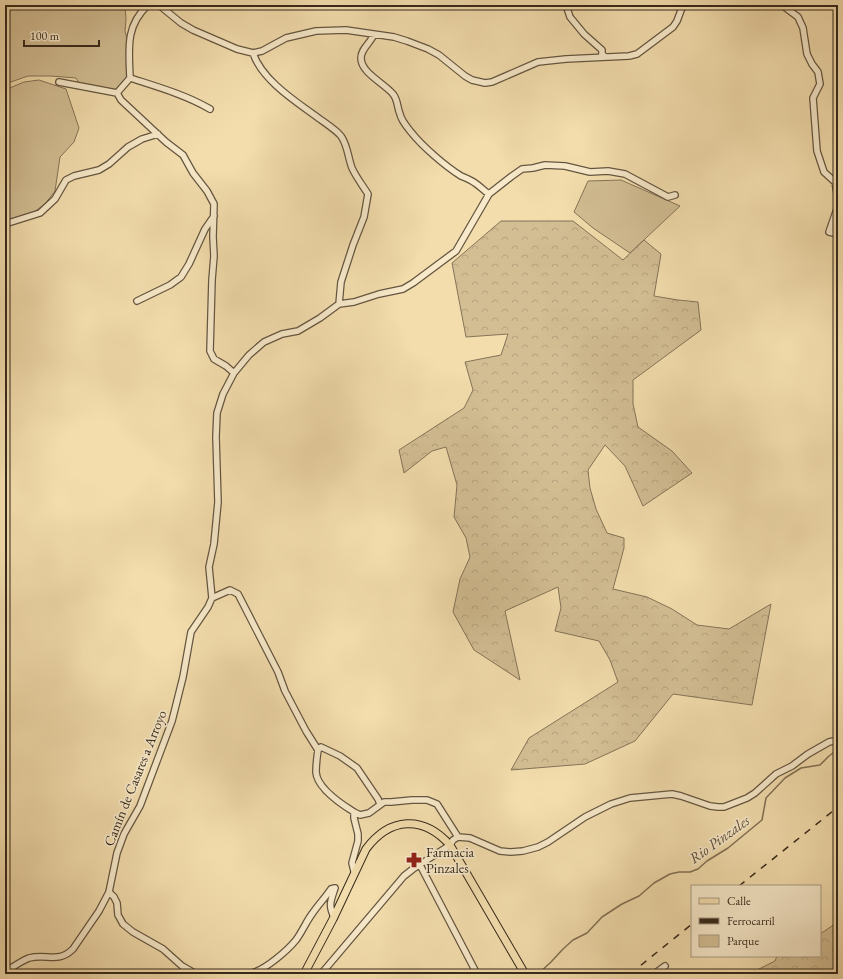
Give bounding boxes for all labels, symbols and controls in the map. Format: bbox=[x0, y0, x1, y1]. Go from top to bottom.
scale bar bbox=[24, 22, 99, 48]
text: 100 m bbox=[30, 28, 60, 44]
street label: Camín de Casares a Arroyo bbox=[99, 707, 171, 849]
water label: Rio Pinzales bbox=[685, 810, 754, 867]
place label: Farmacia Pinzales bbox=[426, 843, 475, 877]
pharmacy icon: Farmacia Pinzales bbox=[405, 851, 423, 869]
legend bbox=[691, 885, 821, 957]
text: Calle bbox=[727, 893, 751, 909]
text: Ferrocarril bbox=[727, 913, 775, 929]
text: Parque bbox=[727, 933, 759, 949]

